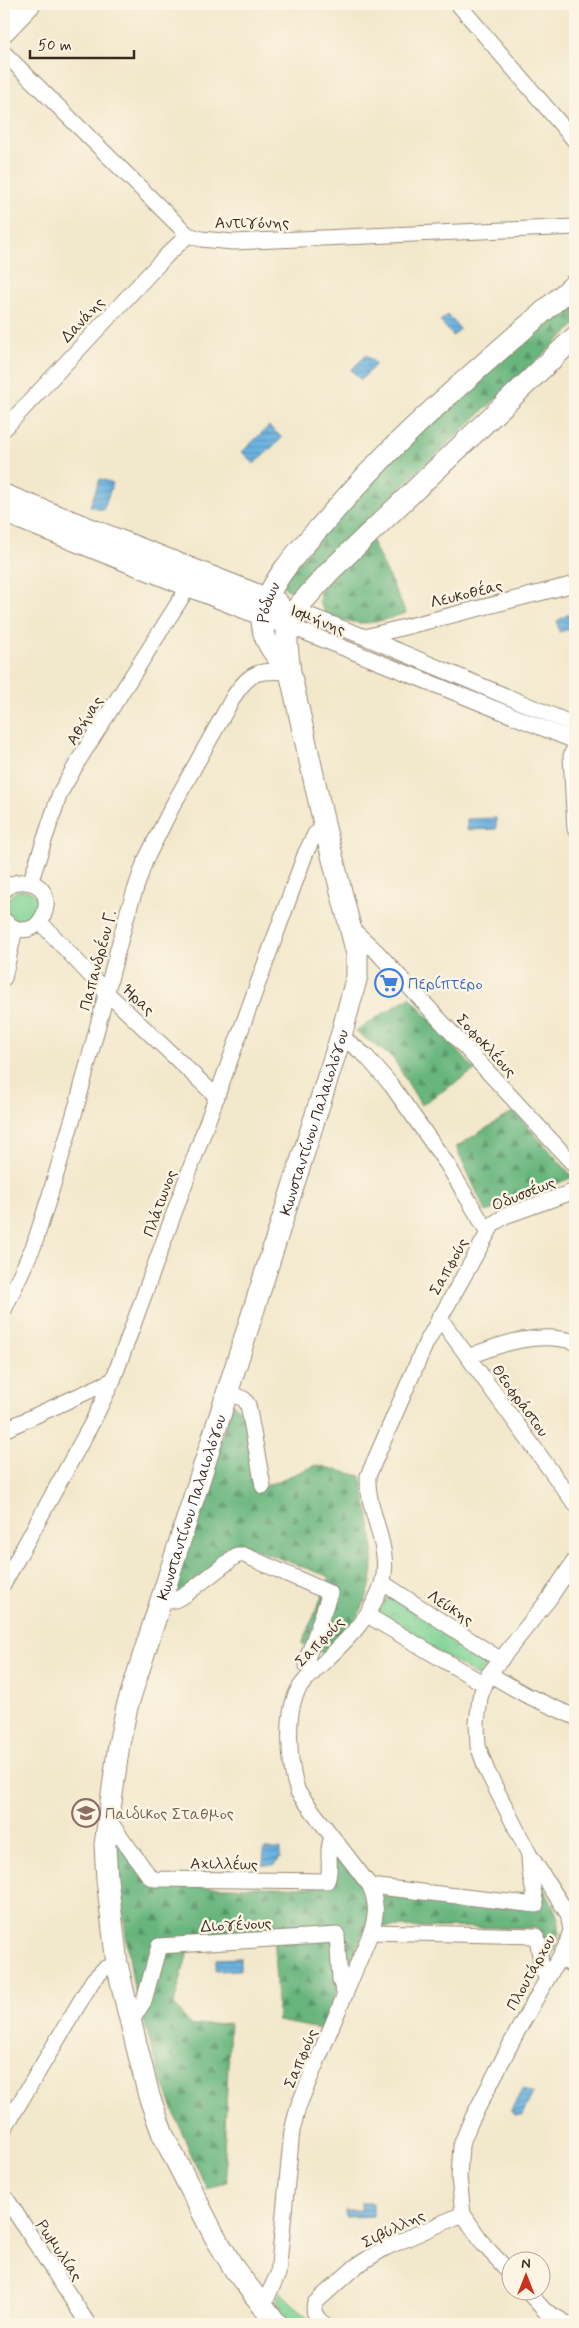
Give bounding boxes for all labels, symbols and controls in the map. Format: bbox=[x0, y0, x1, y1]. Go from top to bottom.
scale bar bbox=[30, 28, 134, 60]
text: 50 m bbox=[38, 36, 72, 56]
street label: Αντιγόνης bbox=[215, 213, 289, 234]
street label: Δανάης bbox=[57, 293, 110, 347]
street label: Λευκοθέας bbox=[428, 574, 505, 614]
street label: Ρόδων bbox=[253, 578, 286, 624]
street label: Ισμήνης bbox=[287, 600, 348, 641]
street label: Αθήνας bbox=[62, 692, 109, 749]
street label: Παπανδρέου Γ. bbox=[74, 908, 122, 1013]
supermarket icon: Περίπτερο bbox=[374, 968, 404, 998]
place label: Περίπτερο bbox=[408, 974, 483, 995]
street label: Ήρας bbox=[117, 980, 159, 1021]
street label: Σοφοκλέους bbox=[451, 1009, 521, 1082]
street label: Κωνσταντίνου Παλαιολόγου bbox=[275, 1027, 354, 1218]
street label: Πλάτωνος bbox=[139, 1167, 182, 1240]
street label: Οδυσσέως bbox=[488, 1171, 558, 1217]
street label: Σαπφούς bbox=[425, 1234, 474, 1299]
street label: Θεοφράστου bbox=[486, 1361, 553, 1441]
street label: Κωνσταντίνου Παλαιολόγου bbox=[153, 1412, 232, 1603]
street label: Λεύκης bbox=[423, 1586, 477, 1631]
street label: Σαπφούς bbox=[291, 1612, 349, 1672]
school or university icon: Παιδικος Σταθμος bbox=[71, 1798, 101, 1828]
place label: Παιδικος Σταθμος bbox=[105, 1804, 234, 1825]
street label: Αχιλλέως bbox=[190, 1852, 258, 1876]
street label: Διογένους bbox=[200, 1912, 272, 1938]
street label: Πλουτάρχου bbox=[502, 1931, 561, 2014]
street label: Σαπφούς bbox=[279, 2026, 323, 2092]
street label: Σιβύλλης bbox=[359, 2205, 429, 2254]
street label: Ρωμυλίας bbox=[31, 2216, 87, 2286]
north arrow bbox=[502, 2250, 552, 2300]
text: N bbox=[521, 2255, 531, 2273]

